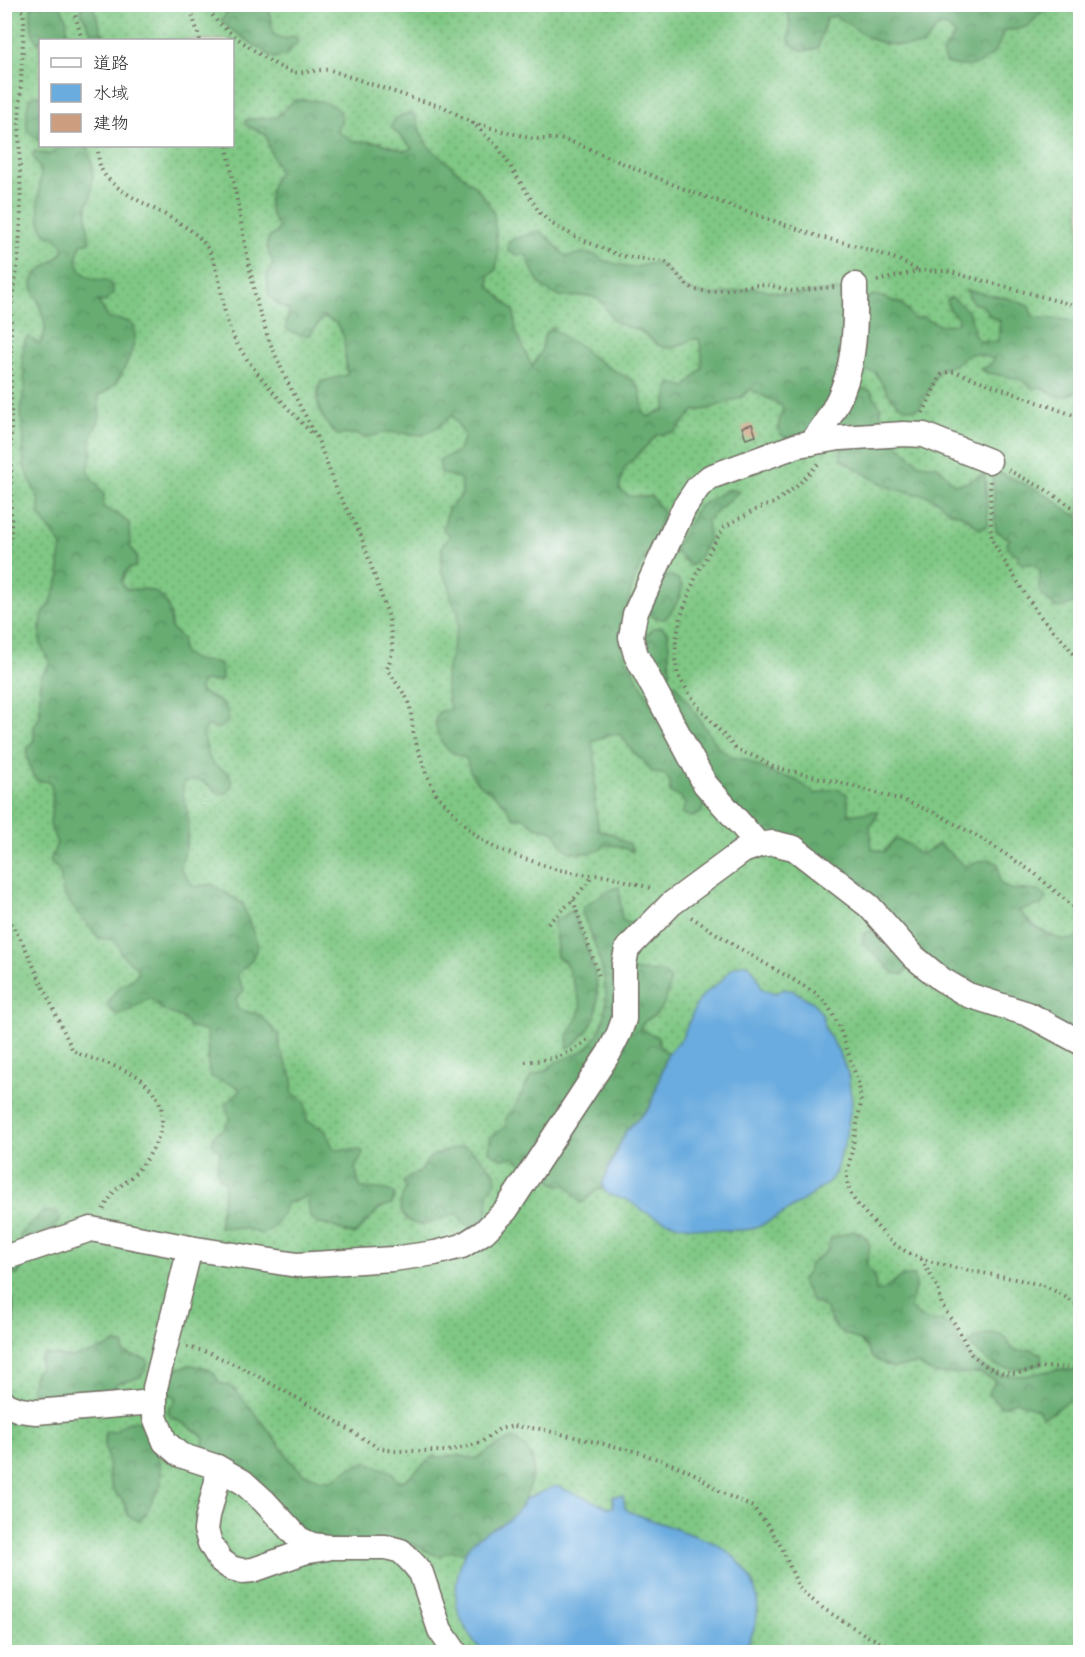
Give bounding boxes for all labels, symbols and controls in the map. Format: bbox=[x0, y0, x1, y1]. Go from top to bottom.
legend bbox=[39, 39, 234, 147]
text: 道路 bbox=[93, 47, 129, 79]
text: 水域 bbox=[93, 77, 129, 109]
text: 建物 bbox=[93, 107, 129, 139]

